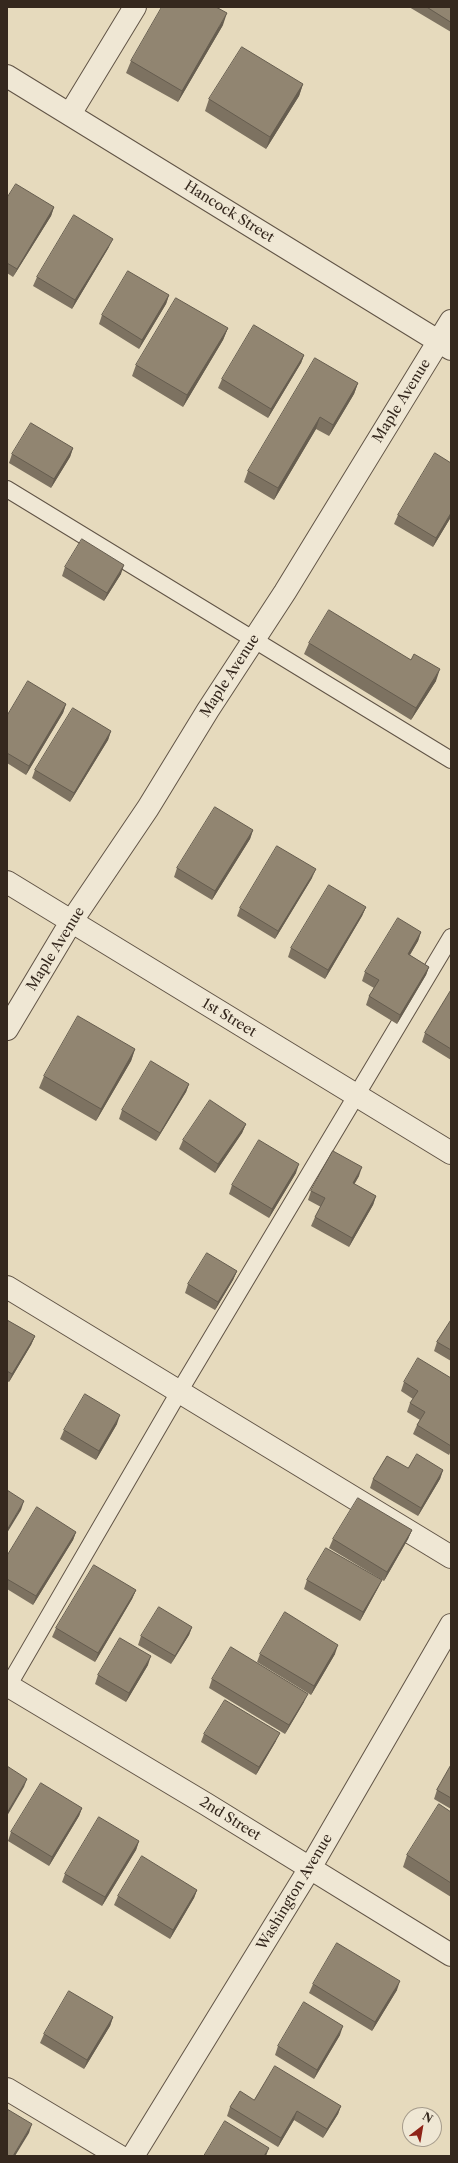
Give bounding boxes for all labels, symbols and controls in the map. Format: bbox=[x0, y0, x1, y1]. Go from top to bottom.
street label: Hancock Street bbox=[181, 178, 277, 246]
street label: Maple Avenue bbox=[370, 356, 434, 446]
street label: Maple Avenue bbox=[197, 631, 263, 721]
street label: Maple Avenue bbox=[24, 904, 88, 994]
street label: 1st Street bbox=[199, 995, 259, 1041]
street label: 2nd Street bbox=[196, 1794, 264, 1844]
street label: Washington Avenue bbox=[254, 1831, 336, 1953]
north arrow bbox=[402, 2107, 442, 2147]
text: N bbox=[420, 2109, 435, 2126]

